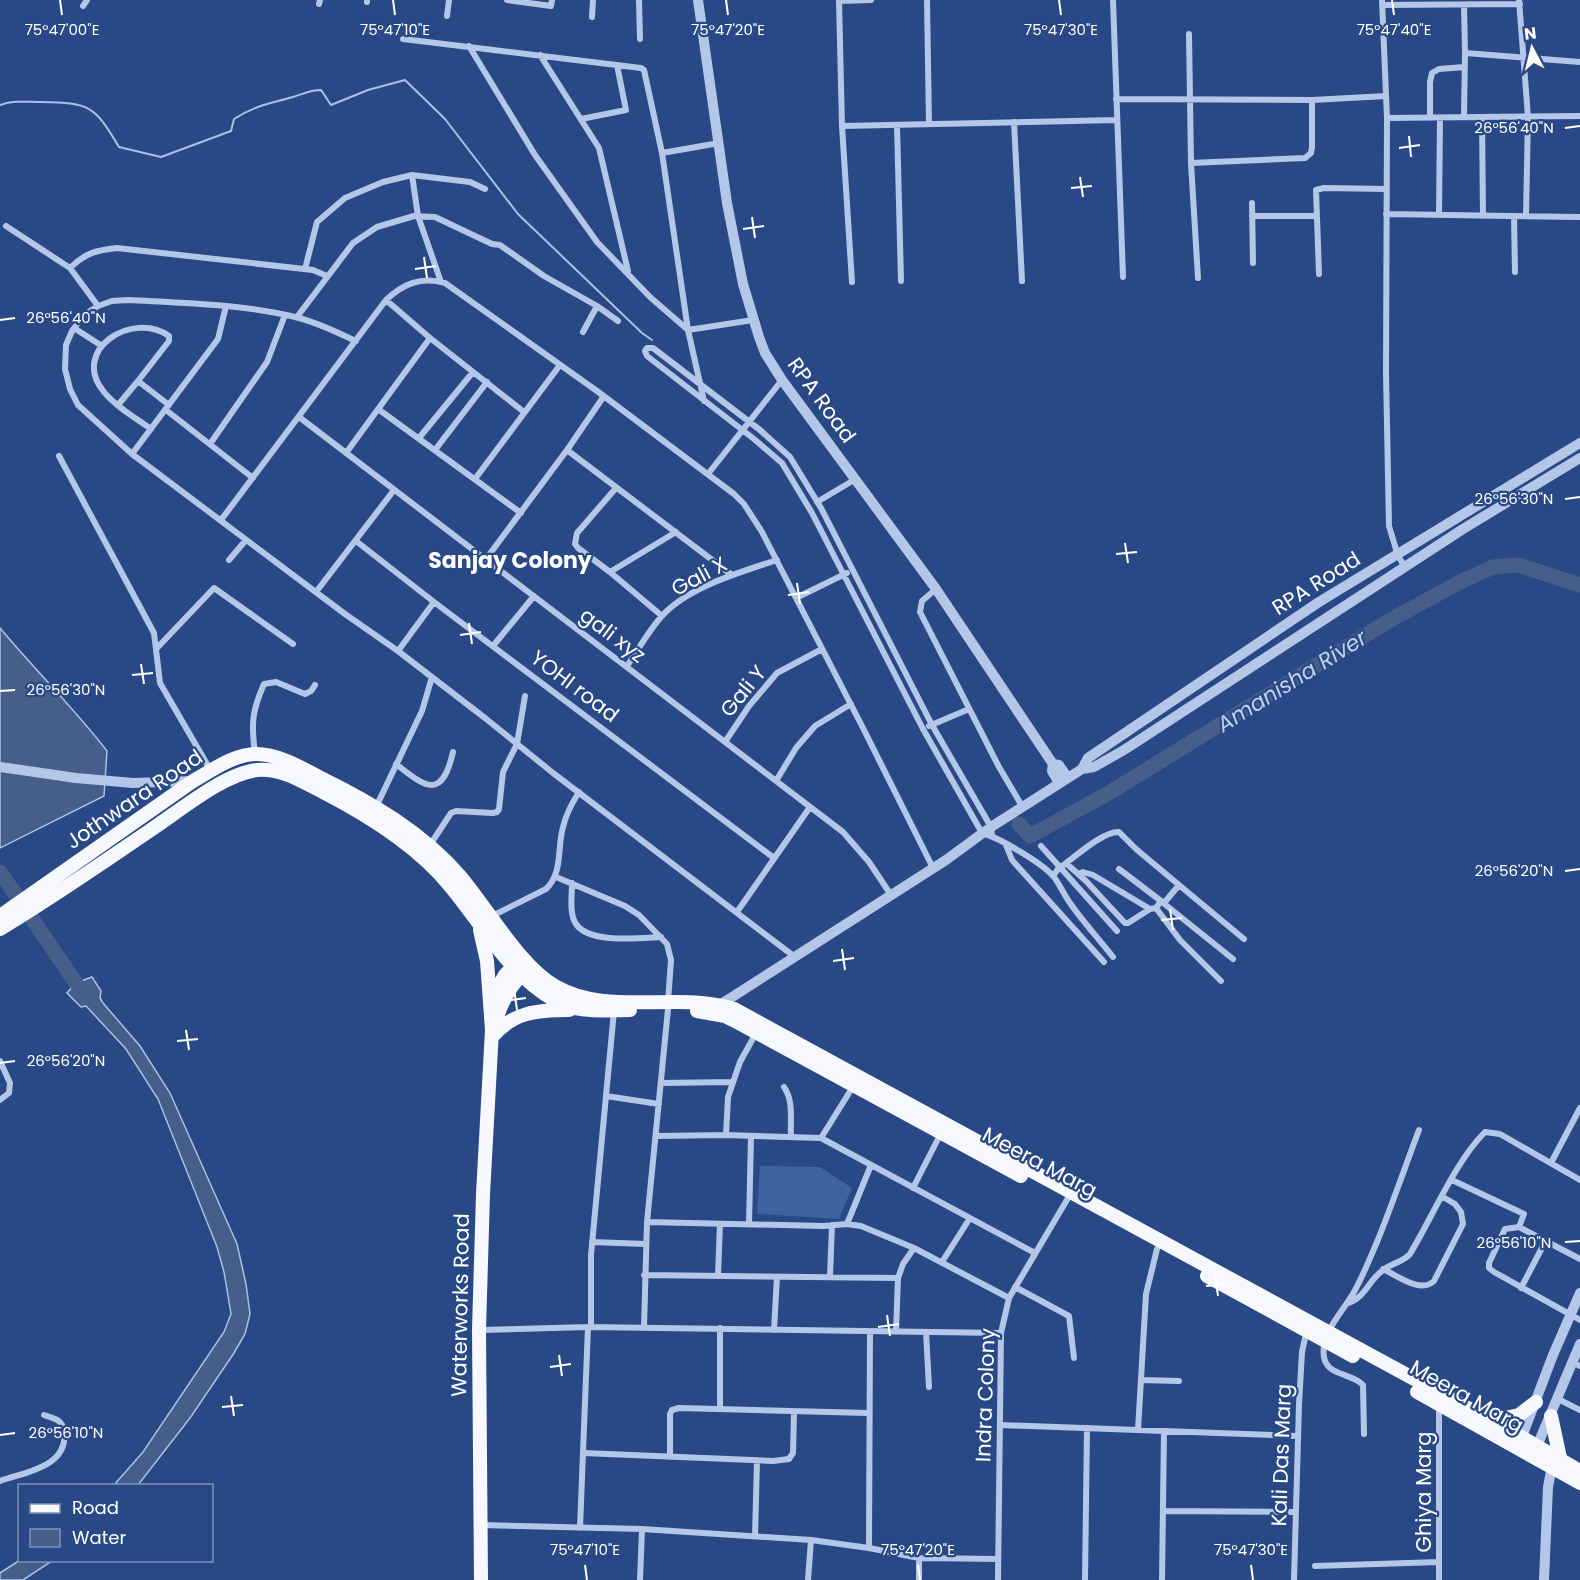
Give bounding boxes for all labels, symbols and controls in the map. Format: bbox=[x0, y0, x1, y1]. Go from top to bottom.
north arrow bbox=[1502, 18, 1562, 78]
text: 75°47'00"E bbox=[25, 19, 99, 40]
text: 75°47'10"E bbox=[360, 19, 430, 40]
text: 75°47'20"E bbox=[691, 19, 765, 40]
text: 75°47'30"E bbox=[1024, 19, 1098, 40]
text: 75°47'40"E bbox=[1357, 19, 1431, 40]
text: N bbox=[1523, 21, 1538, 46]
text: 26°56'40"N bbox=[1474, 117, 1554, 138]
text: 26°56'40"N bbox=[26, 307, 106, 328]
street label: RPA Road bbox=[781, 351, 863, 449]
text: 26°56'30"N bbox=[1475, 488, 1553, 509]
street label: RPA Road bbox=[1266, 544, 1366, 622]
district label: Sanjay Colony bbox=[428, 545, 592, 576]
street label: Gali X bbox=[666, 549, 732, 603]
street label: gali xyz bbox=[574, 601, 652, 669]
water label: Amanisha River bbox=[1210, 622, 1374, 740]
street label: YOHI road bbox=[525, 643, 625, 729]
street label: Gali Y bbox=[713, 659, 773, 723]
text: 26°56'30"N bbox=[27, 679, 105, 700]
street label: Jothwara Road bbox=[60, 742, 208, 856]
text: 26°56'20"N bbox=[1475, 860, 1553, 881]
text: 26°56'20"N bbox=[27, 1050, 105, 1071]
street label: Meera Marg bbox=[978, 1120, 1102, 1204]
street label: Waterworks Road bbox=[444, 1213, 476, 1397]
text: 26°56'10"N bbox=[1477, 1232, 1551, 1253]
street label: Indra Colony bbox=[968, 1327, 1002, 1462]
street label: Meera Marg bbox=[1405, 1353, 1529, 1439]
street label: Kali Das Marg bbox=[1264, 1383, 1298, 1527]
text: 26°56'10"N bbox=[29, 1422, 103, 1443]
street label: Ghiya Marg bbox=[1409, 1432, 1438, 1552]
legend bbox=[18, 1484, 213, 1562]
text: Road bbox=[72, 1495, 119, 1520]
text: Water bbox=[72, 1525, 126, 1550]
text: 75°47'10"E bbox=[550, 1539, 620, 1560]
text: 75°47'20"E bbox=[881, 1539, 955, 1560]
text: 75°47'30"E bbox=[1214, 1539, 1288, 1560]

